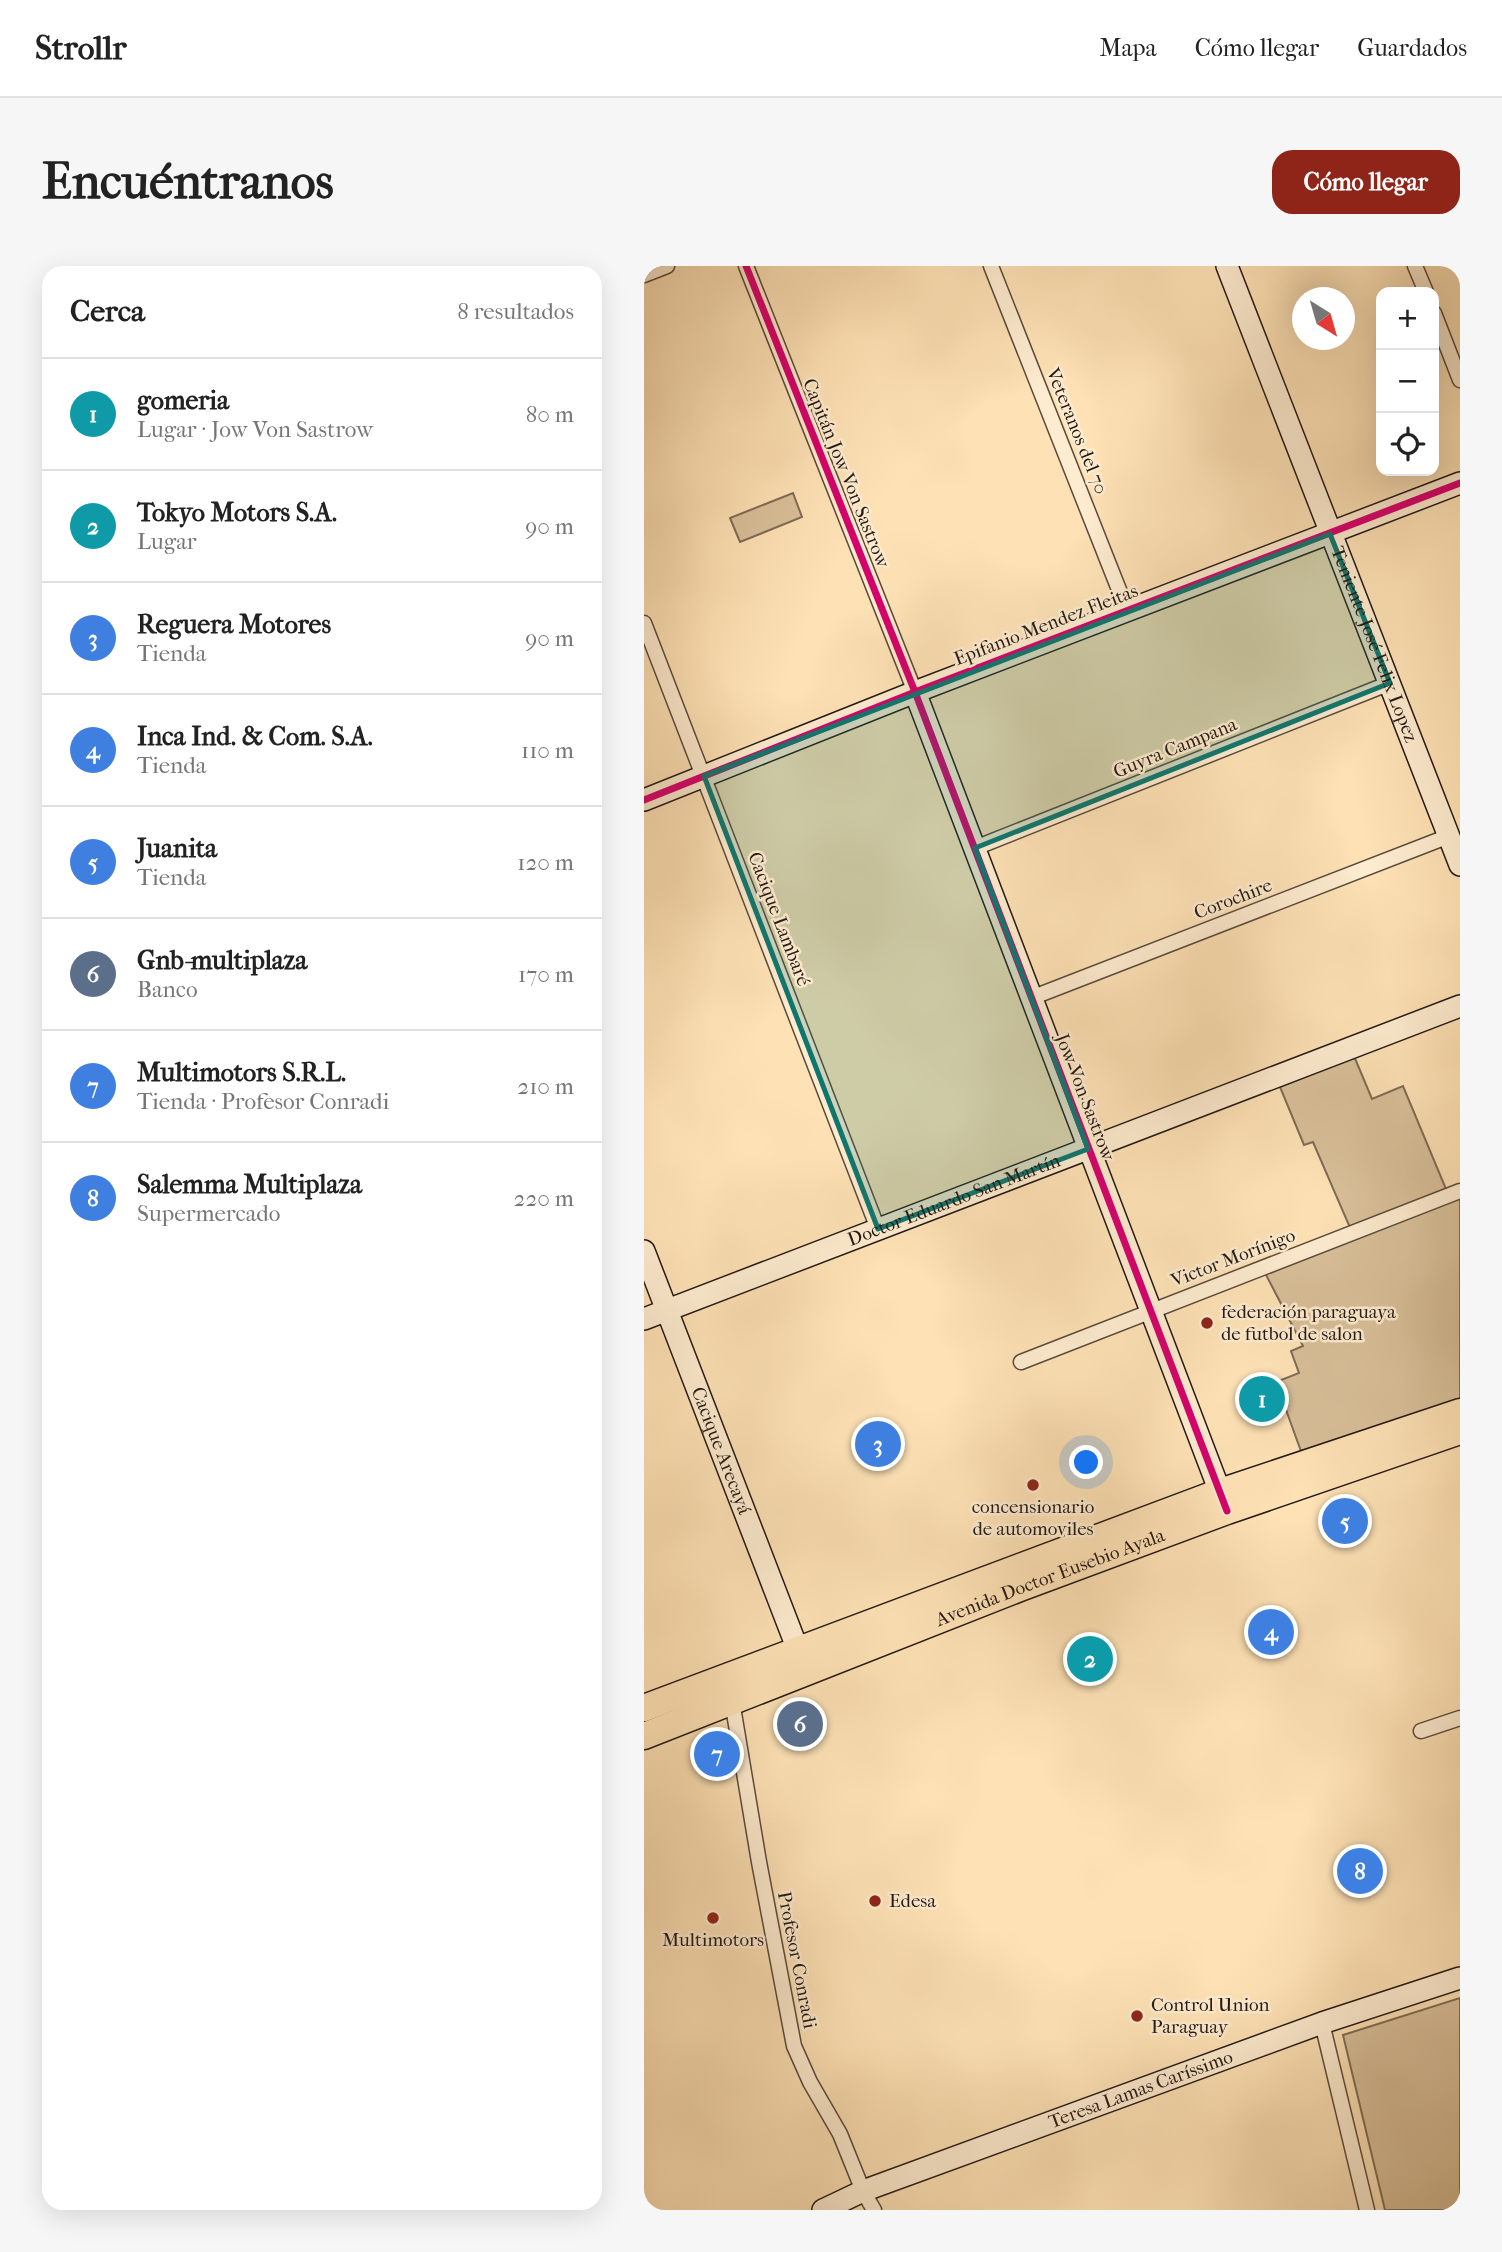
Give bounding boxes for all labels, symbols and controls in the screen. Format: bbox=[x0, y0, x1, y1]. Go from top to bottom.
text: Strollr bbox=[35, 29, 126, 68]
text: Mapa bbox=[1099, 34, 1157, 62]
text: Cómo llegar bbox=[1195, 34, 1319, 62]
text: Guardados bbox=[1357, 34, 1467, 62]
button: Cómo llegar bbox=[1272, 150, 1460, 214]
text: Encuéntranos bbox=[42, 153, 334, 211]
north arrow bbox=[1292, 287, 1355, 350]
map controls bbox=[1376, 287, 1439, 476]
button: + bbox=[1376, 287, 1439, 350]
text: Cerca bbox=[70, 294, 145, 329]
text: 8 resultados bbox=[457, 298, 574, 325]
button: − bbox=[1376, 350, 1439, 413]
street label: Veteranos del 70 bbox=[1041, 364, 1112, 497]
street label: Capitán Jow Von Sastrow bbox=[798, 375, 894, 571]
text: gomeria bbox=[137, 385, 229, 416]
text: 1 bbox=[89, 401, 97, 428]
text: 80 m bbox=[526, 401, 574, 428]
button: locate bbox=[1376, 413, 1439, 476]
text: Lugar · Jow Von Sastrow bbox=[137, 416, 373, 443]
text: Tokyo Motors S.A. bbox=[137, 497, 337, 528]
text: 2 bbox=[87, 513, 99, 540]
text: 90 m bbox=[525, 513, 574, 540]
text: Lugar bbox=[137, 528, 197, 555]
street label: Teniente José Felix Lopez bbox=[1326, 543, 1422, 745]
street label: Epifanio Mendez Fleitas bbox=[951, 580, 1141, 670]
text: Reguera Motores bbox=[137, 609, 331, 640]
text: 3 bbox=[88, 625, 98, 652]
text: 90 m bbox=[525, 625, 574, 652]
text: Tienda bbox=[137, 640, 206, 667]
street label: Guyra Campana bbox=[1110, 713, 1240, 783]
text: Inca Ind. & Com. S.A. bbox=[137, 721, 373, 752]
text: 4 bbox=[86, 737, 100, 764]
text: 110 m bbox=[521, 737, 574, 764]
text: Tienda bbox=[137, 752, 206, 779]
text: Juanita bbox=[137, 833, 217, 864]
text: 5 bbox=[88, 849, 98, 876]
text: 120 m bbox=[517, 849, 574, 876]
street label: Cacique Lambaré bbox=[743, 849, 815, 989]
text: Tienda bbox=[137, 864, 206, 891]
street label: Corochire bbox=[1191, 874, 1275, 924]
text: Gnb-multiplaza bbox=[137, 945, 307, 976]
text: 6 bbox=[87, 961, 99, 988]
text: 170 m bbox=[518, 961, 574, 988]
text: Banco bbox=[137, 976, 198, 1003]
street label: Jow Von Sastrow bbox=[1050, 1029, 1120, 1164]
text: Multimotors S.R.L. bbox=[137, 1057, 346, 1088]
text: 7 bbox=[87, 1073, 99, 1100]
text: 210 m bbox=[517, 1073, 574, 1100]
text: Tienda · Profesor Conradi bbox=[137, 1088, 389, 1115]
street label: Doctor Eduardo San Martín bbox=[845, 1149, 1063, 1251]
text: Salemma Multiplaza bbox=[137, 1169, 362, 1200]
text: 8 bbox=[87, 1185, 99, 1212]
text: 220 m bbox=[514, 1185, 574, 1212]
text: Supermercado bbox=[137, 1200, 281, 1227]
street label: Victor Morínigo bbox=[1167, 1224, 1299, 1292]
place label: federación paraguaya de futbol de salon bbox=[1221, 1301, 1396, 1345]
marker: federación paraguaya de futbol de salon bbox=[1199, 1315, 1215, 1331]
pin: 1 bbox=[1239, 1373, 1285, 1425]
street label: Cacique Arecayá bbox=[687, 1384, 756, 1518]
pin: 3 bbox=[855, 1418, 901, 1470]
your location bbox=[1069, 1445, 1103, 1479]
marker: concensionario de automoviles bbox=[1025, 1477, 1041, 1493]
pin: 5 bbox=[1322, 1495, 1368, 1547]
place label: concensionario de automoviles bbox=[972, 1496, 1095, 1540]
street label: Avenida Doctor Eusebio Ayala bbox=[932, 1524, 1168, 1631]
pin: 4 bbox=[1248, 1606, 1294, 1658]
pin: 2 bbox=[1067, 1633, 1113, 1685]
pin: 6 bbox=[777, 1698, 823, 1750]
pin: 7 bbox=[694, 1728, 740, 1780]
pin: 8 bbox=[1337, 1845, 1383, 1897]
street label: Profesor Conradi bbox=[773, 1890, 821, 2031]
place label: Edesa bbox=[889, 1890, 936, 1912]
marker: Edesa bbox=[867, 1893, 883, 1909]
marker: Multimotors bbox=[705, 1910, 721, 1926]
place label: Multimotors bbox=[662, 1929, 764, 1951]
place label: Control Union Paraguay bbox=[1151, 1994, 1270, 2038]
marker: Control Union Paraguay bbox=[1129, 2008, 1145, 2024]
street label: Teresa Lamas Caríssimo bbox=[1046, 2046, 1236, 2133]

